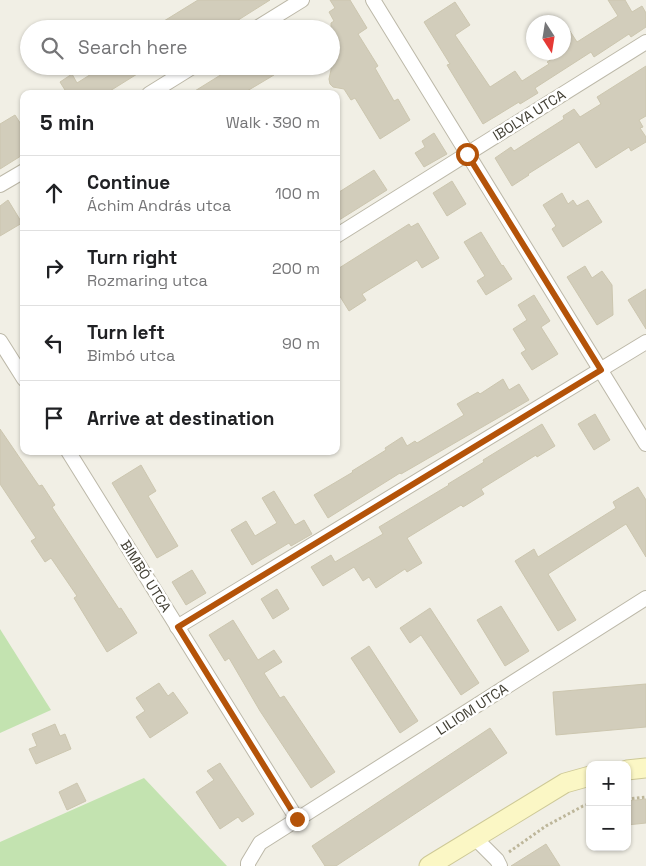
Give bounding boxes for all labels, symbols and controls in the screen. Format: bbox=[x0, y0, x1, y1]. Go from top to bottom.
north arrow bbox=[526, 15, 571, 60]
search box bbox=[20, 20, 340, 75]
icon: search bbox=[38, 34, 66, 62]
text: Search here bbox=[78, 35, 188, 60]
street label: IBOLYA UTCA bbox=[489, 85, 569, 144]
text: 5 min bbox=[40, 109, 94, 136]
text: Walk · 390 m bbox=[226, 112, 320, 133]
route start bbox=[456, 143, 479, 166]
text: Continue bbox=[87, 170, 170, 195]
icon: ahead bbox=[40, 179, 68, 207]
text: 100 m bbox=[275, 183, 320, 204]
text: Áchim András utca bbox=[87, 195, 231, 216]
text: Turn right bbox=[87, 245, 177, 270]
icon: right bbox=[40, 254, 68, 282]
text: 200 m bbox=[272, 258, 320, 279]
text: Rozmaring utca bbox=[87, 270, 208, 291]
text: Turn left bbox=[87, 320, 165, 345]
icon: left bbox=[40, 329, 68, 357]
text: 90 m bbox=[282, 333, 320, 354]
text: Bimbó utca bbox=[87, 345, 175, 366]
icon: arrive bbox=[40, 404, 68, 432]
text: Arrive at destination bbox=[87, 406, 275, 431]
street label: BIMBÓ UTCA bbox=[117, 537, 175, 616]
street label: LILIOM UTCA bbox=[433, 679, 511, 739]
map controls bbox=[586, 761, 631, 851]
button: + bbox=[586, 761, 631, 806]
button: − bbox=[586, 806, 631, 851]
route end bbox=[286, 808, 309, 831]

